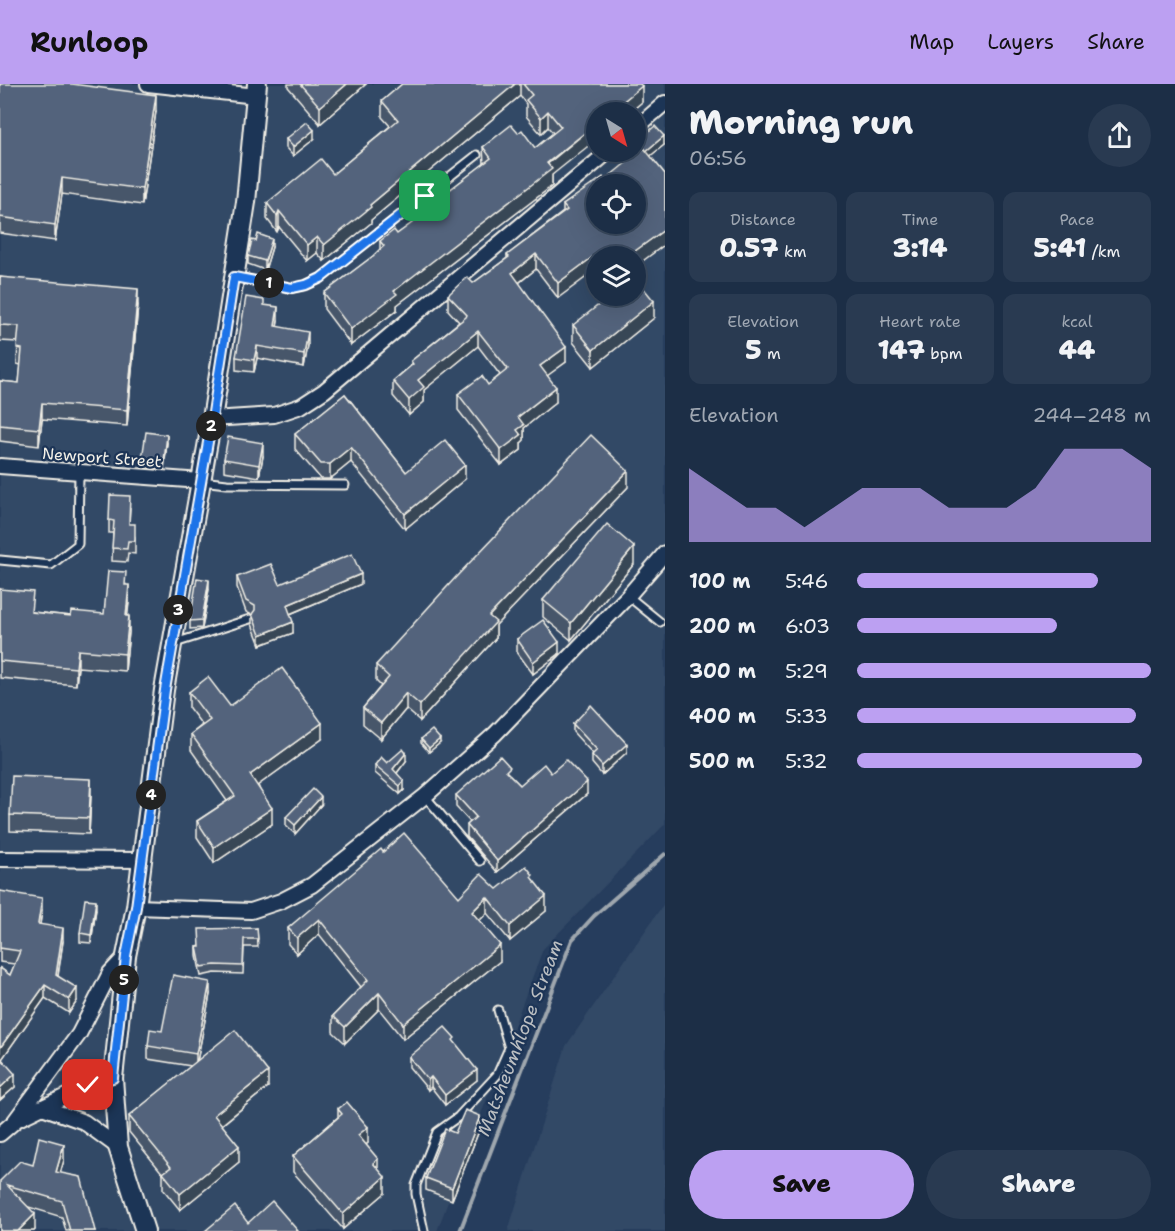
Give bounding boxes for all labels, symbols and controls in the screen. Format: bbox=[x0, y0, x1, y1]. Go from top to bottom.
text: Runloop bbox=[30, 23, 148, 61]
text: Map bbox=[909, 28, 954, 56]
text: Layers bbox=[987, 28, 1054, 56]
text: Share bbox=[1087, 28, 1145, 56]
text: Morning run bbox=[689, 100, 913, 145]
north arrow bbox=[586, 102, 646, 162]
map controls bbox=[586, 102, 646, 306]
button: share bbox=[1088, 104, 1151, 167]
text: 06:56 bbox=[689, 145, 747, 171]
pin bbox=[399, 170, 450, 221]
button: locate bbox=[586, 174, 646, 234]
icon: arrive bbox=[408, 179, 441, 212]
text: Distance bbox=[730, 209, 796, 230]
text: Time bbox=[902, 209, 938, 230]
text: Pace bbox=[1059, 209, 1095, 230]
text: 0.57 bbox=[719, 230, 779, 265]
text: 3:14 bbox=[892, 230, 948, 265]
text: 5:41 bbox=[1034, 230, 1086, 265]
text: km bbox=[779, 241, 807, 262]
text: /km bbox=[1086, 241, 1120, 262]
button: layers bbox=[586, 246, 646, 306]
pin: 1 bbox=[254, 268, 284, 298]
text: 1 bbox=[265, 272, 273, 293]
text: Elevation bbox=[727, 311, 799, 332]
text: Heart rate bbox=[879, 311, 961, 332]
text: kcal bbox=[1061, 311, 1093, 332]
text: 5 bbox=[745, 332, 762, 367]
text: 147 bbox=[877, 332, 925, 367]
text: 44 bbox=[1059, 332, 1095, 367]
text: m bbox=[762, 343, 781, 364]
text: bpm bbox=[925, 343, 963, 364]
text: Elevation bbox=[689, 402, 779, 428]
text: 244–248 m bbox=[1033, 402, 1151, 428]
pin: 2 bbox=[196, 411, 226, 441]
text: 2 bbox=[205, 415, 217, 436]
street label: Newport Street bbox=[41, 443, 162, 472]
text: 100 m bbox=[689, 568, 751, 594]
text: 5:46 bbox=[785, 568, 828, 594]
pin: 3 bbox=[163, 595, 193, 625]
text: 3 bbox=[172, 599, 184, 620]
text: 200 m bbox=[689, 613, 756, 639]
text: 6:03 bbox=[785, 613, 830, 639]
text: 300 m bbox=[689, 658, 756, 684]
text: 5:29 bbox=[785, 658, 828, 684]
text: 400 m bbox=[689, 703, 756, 729]
text: 5:33 bbox=[785, 703, 828, 729]
text: 500 m bbox=[689, 748, 755, 774]
text: 5:32 bbox=[785, 748, 828, 774]
pin: 4 bbox=[136, 780, 166, 810]
text: 4 bbox=[145, 784, 157, 805]
water label: Matsheumhlope Stream bbox=[471, 936, 569, 1140]
pin: 5 bbox=[109, 965, 139, 995]
text: 5 bbox=[119, 969, 129, 990]
pin bbox=[62, 1059, 113, 1110]
icon: check bbox=[71, 1068, 104, 1101]
button: Save bbox=[689, 1150, 914, 1219]
button: Share bbox=[926, 1150, 1151, 1219]

